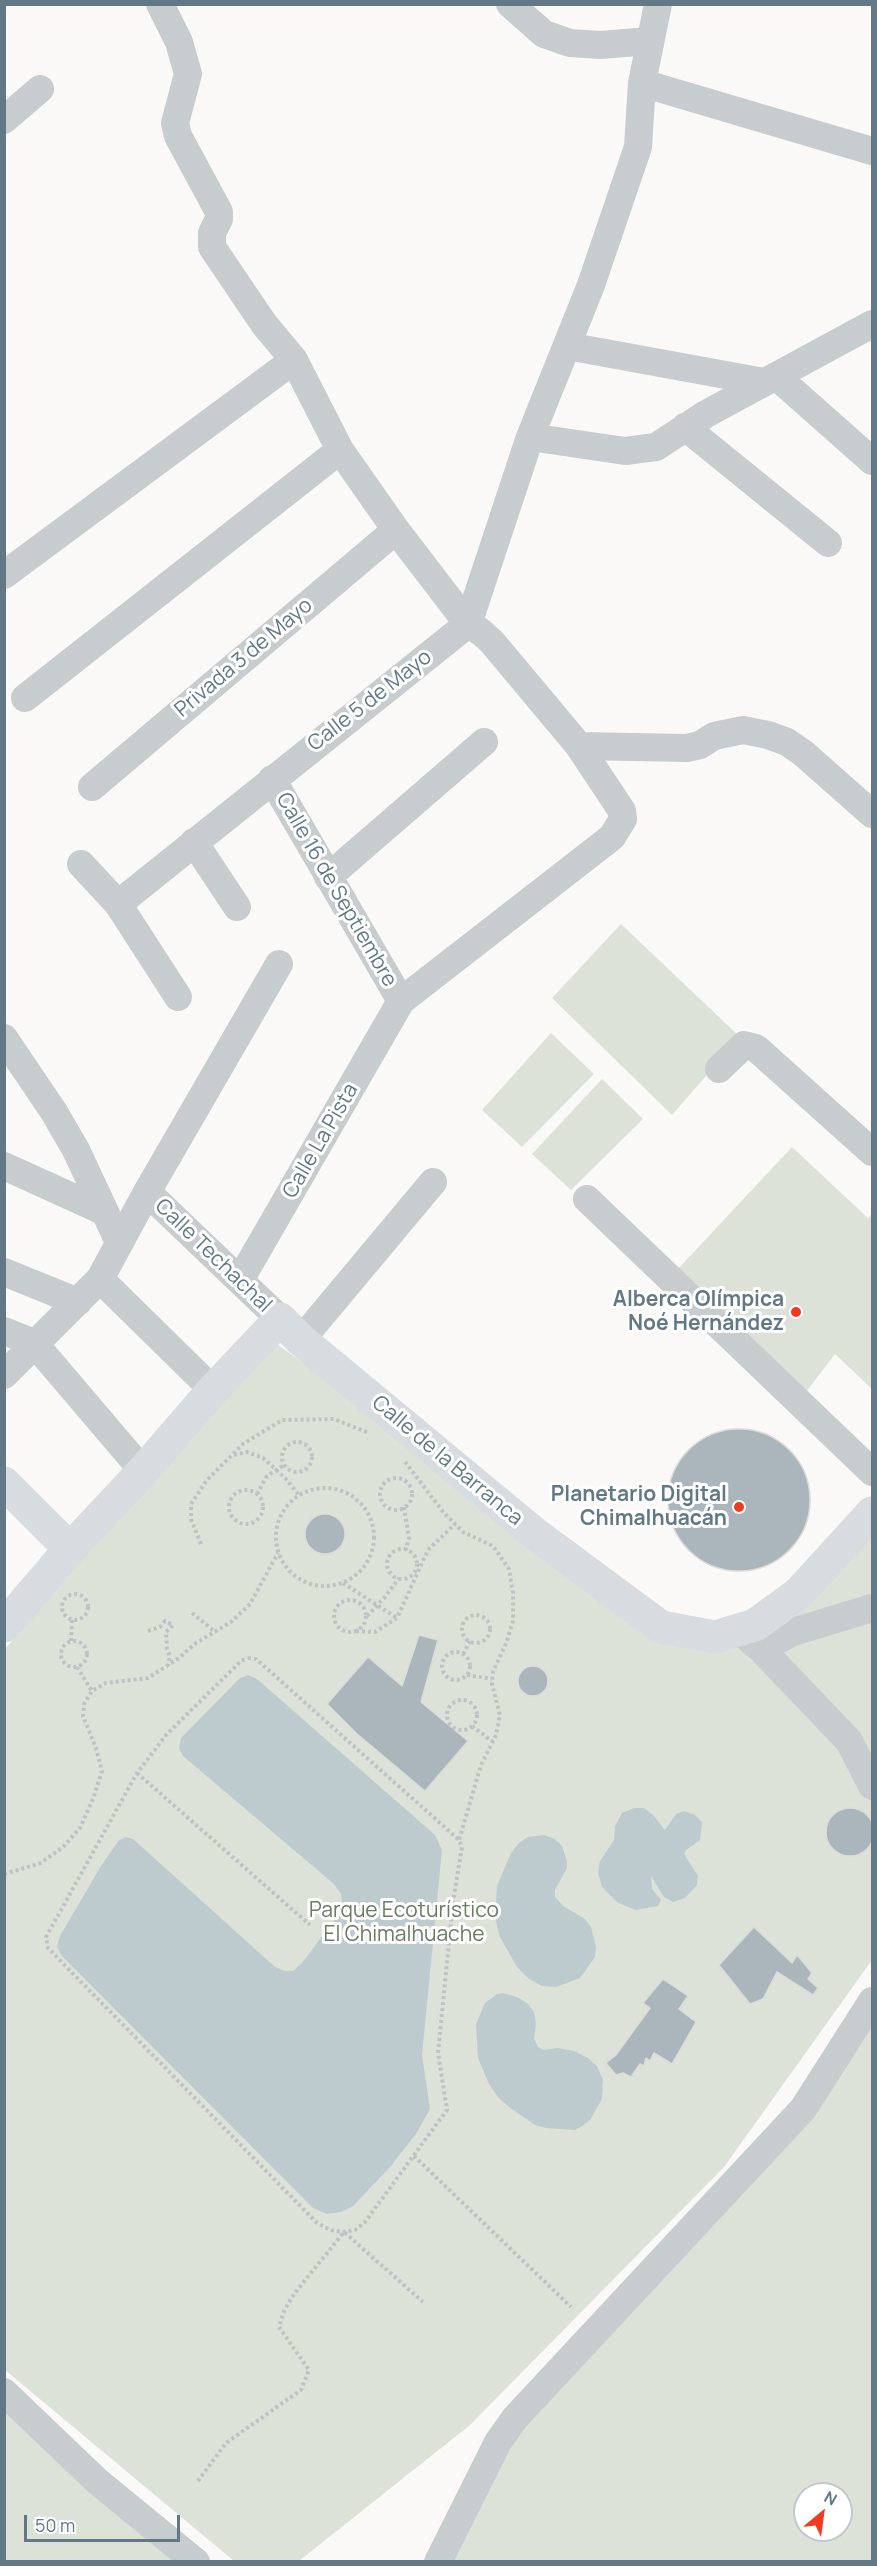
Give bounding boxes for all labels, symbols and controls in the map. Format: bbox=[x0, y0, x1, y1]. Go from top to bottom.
street label: Privada 3 de Mayo bbox=[170, 593, 318, 723]
street label: Calle 5 de Mayo bbox=[303, 645, 437, 757]
street label: Calle 16 de Septiembre bbox=[270, 789, 402, 991]
street label: Calle La Pista bbox=[278, 1079, 364, 1203]
street label: Calle Techachal bbox=[149, 1194, 277, 1318]
place label: Alberca Olímpica Noé Hernández bbox=[613, 1287, 784, 1337]
marker: Alberca Olímpica Noé Hernández bbox=[789, 1305, 803, 1319]
street label: Calle de la Barranca bbox=[366, 1391, 528, 1531]
place label: Planetario Digital Chimalhuacán bbox=[551, 1482, 727, 1532]
marker: Planetario Digital Chimalhuacán bbox=[732, 1500, 746, 1514]
park label: Parque Ecoturístico El Chimalhuache bbox=[309, 1898, 499, 1948]
north arrow bbox=[793, 2482, 853, 2542]
text: N bbox=[820, 2486, 841, 2510]
scale bar bbox=[27, 2503, 183, 2541]
text: 50 m bbox=[35, 2513, 75, 2537]

